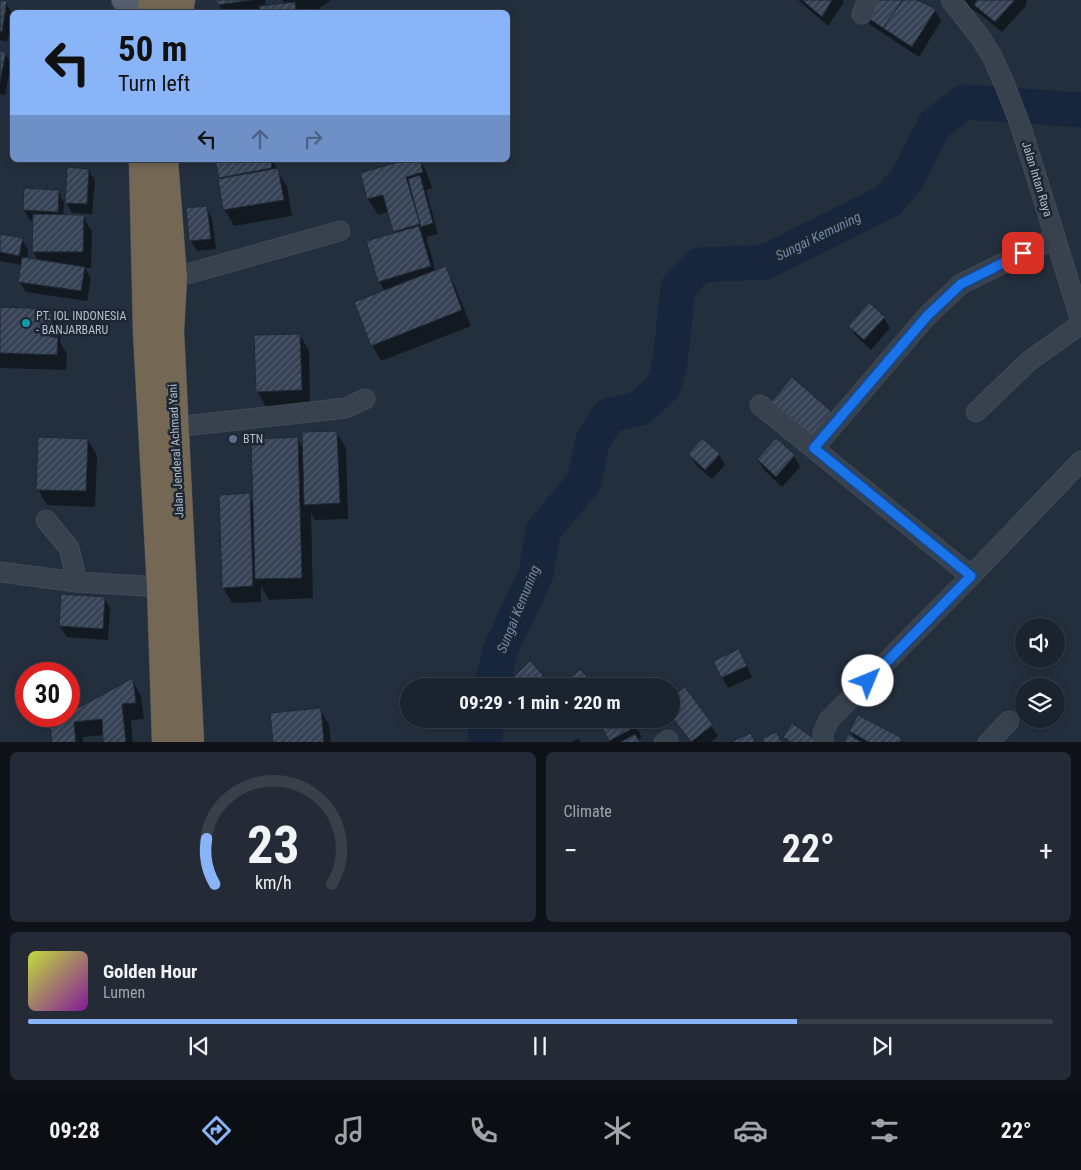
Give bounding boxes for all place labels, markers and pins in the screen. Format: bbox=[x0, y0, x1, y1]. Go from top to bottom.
pin bbox=[1002, 232, 1044, 274]
place label: PT. IOL INDONESIA - BANJARBARU bbox=[36, 309, 126, 337]
marker: PT. IOL INDONESIA - BANJARBARU bbox=[20, 317, 32, 329]
place label: BTN bbox=[243, 432, 263, 446]
marker: BTN bbox=[227, 433, 239, 445]

